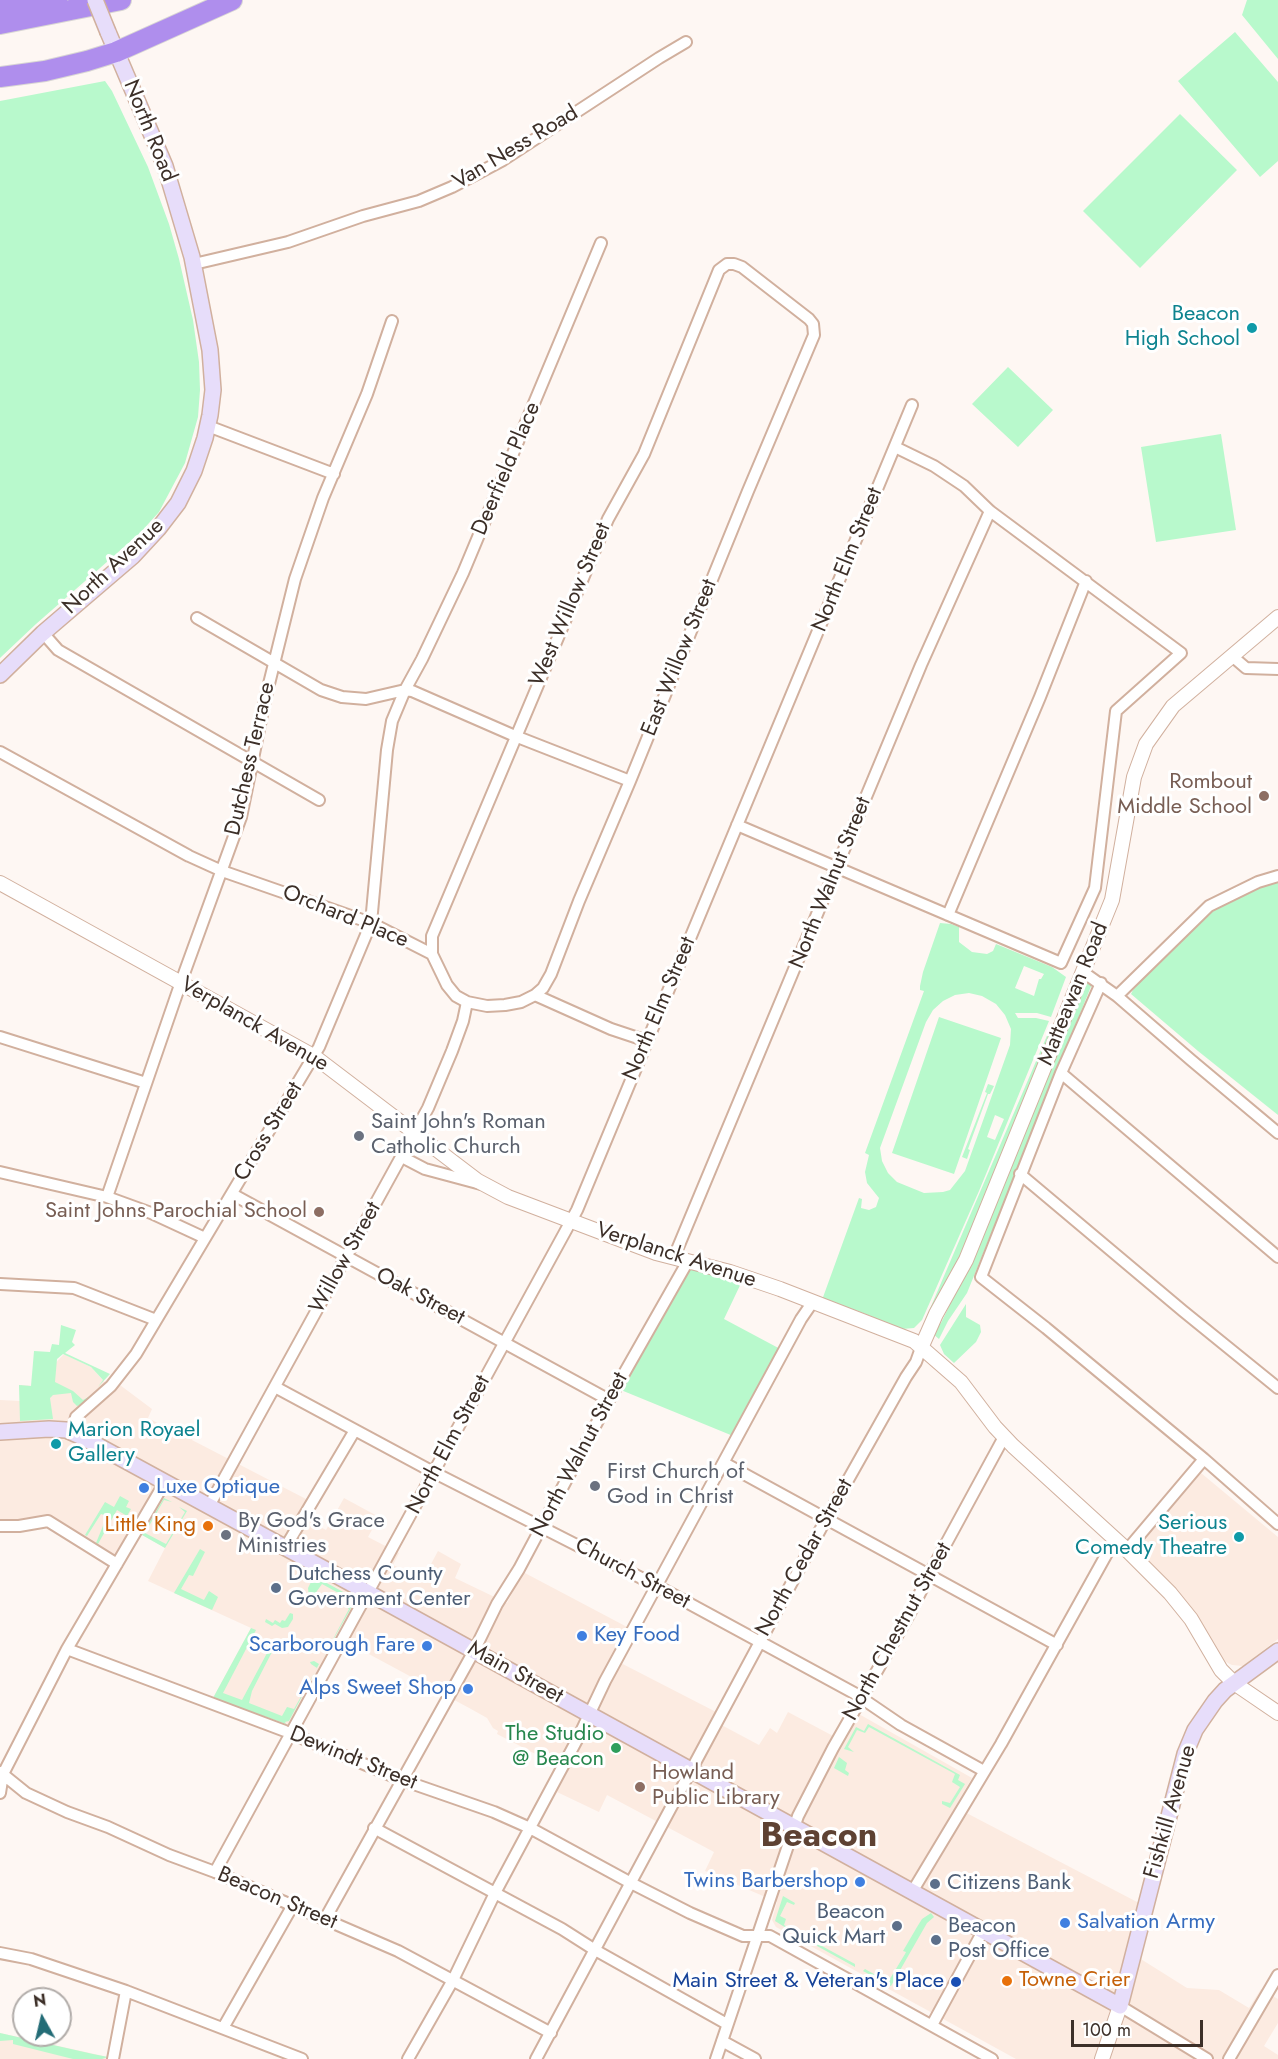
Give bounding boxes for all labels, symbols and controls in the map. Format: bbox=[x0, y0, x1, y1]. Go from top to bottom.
street label: North Road bbox=[117, 76, 181, 186]
street label: Van Ness Road bbox=[449, 100, 583, 196]
place label: Beacon High School bbox=[1125, 302, 1240, 354]
marker: Beacon High School bbox=[1245, 321, 1259, 335]
street label: Deerfield Place bbox=[467, 398, 547, 540]
street label: North Elm Street bbox=[807, 484, 889, 636]
street label: North Avenue bbox=[58, 514, 170, 620]
street label: West Willow Street bbox=[525, 519, 617, 691]
street label: East Willow Street bbox=[637, 576, 723, 740]
street label: Dutchess Terrace bbox=[221, 680, 281, 838]
place label: Rombout Middle School bbox=[1117, 770, 1252, 822]
marker: Rombout Middle School bbox=[1257, 789, 1271, 803]
street label: North Walnut Street bbox=[785, 793, 877, 973]
street label: Orchard Place bbox=[278, 880, 412, 954]
street label: Matteawan Road bbox=[1033, 919, 1115, 1069]
street label: North Elm Street bbox=[618, 933, 702, 1085]
street label: Verplanck Avenue bbox=[175, 972, 333, 1078]
street label: Cross Street bbox=[229, 1078, 309, 1186]
place label: Saint John's Roman Catholic Church bbox=[371, 1110, 546, 1162]
marker: Saint John's Roman Catholic Church bbox=[352, 1129, 366, 1143]
street label: Willow Street bbox=[305, 1198, 387, 1318]
place label: Saint Johns Parochial School bbox=[45, 1199, 307, 1225]
marker: Saint Johns Parochial School bbox=[312, 1205, 326, 1219]
street label: Verplanck Avenue bbox=[593, 1218, 759, 1294]
street label: Oak Street bbox=[371, 1263, 469, 1331]
street label: North Walnut Street bbox=[525, 1368, 635, 1542]
street label: North Elm Street bbox=[401, 1371, 497, 1519]
place label: Marion Royael Gallery bbox=[68, 1418, 200, 1470]
marker: Marion Royael Gallery bbox=[49, 1437, 63, 1451]
place label: First Church of God in Christ bbox=[607, 1460, 744, 1512]
place label: Luxe Optique bbox=[156, 1475, 280, 1501]
street label: North Cedar Street bbox=[751, 1475, 859, 1641]
marker: First Church of God in Christ bbox=[588, 1479, 602, 1493]
marker: Luxe Optique bbox=[137, 1481, 151, 1495]
place label: By God's Grace Ministries bbox=[238, 1509, 385, 1560]
place label: Serious Comedy Theatre bbox=[1075, 1511, 1227, 1562]
place label: Little King bbox=[105, 1513, 196, 1539]
marker: Little King bbox=[201, 1519, 215, 1533]
marker: By God's Grace Ministries bbox=[219, 1528, 233, 1542]
marker: Serious Comedy Theatre bbox=[1232, 1530, 1246, 1544]
street label: Church Street bbox=[570, 1533, 694, 1615]
street label: North Chestnut Street bbox=[838, 1538, 958, 1726]
place label: Dutchess County Government Center bbox=[288, 1562, 471, 1614]
marker: Dutchess County Government Center bbox=[269, 1581, 283, 1595]
place label: Key Food bbox=[594, 1623, 680, 1649]
marker: Key Food bbox=[575, 1629, 589, 1643]
place label: Scarborough Fare bbox=[249, 1633, 415, 1659]
street label: Main Street bbox=[463, 1636, 567, 1710]
marker: Scarborough Fare bbox=[420, 1639, 434, 1653]
place label: Alps Sweet Shop bbox=[299, 1676, 456, 1702]
marker: Alps Sweet Shop bbox=[461, 1682, 475, 1696]
street label: Dewindt Street bbox=[285, 1721, 421, 1797]
place label: The Studio @ Beacon bbox=[505, 1722, 604, 1774]
marker: The Studio @ Beacon bbox=[609, 1741, 623, 1755]
street label: Fishkill Avenue bbox=[1139, 1742, 1203, 1882]
place label: Howland Public Library bbox=[652, 1761, 780, 1813]
marker: Howland Public Library bbox=[633, 1780, 647, 1794]
district label: Beacon bbox=[761, 1818, 877, 1858]
street label: Beacon Street bbox=[213, 1862, 341, 1936]
place label: Twins Barbershop bbox=[684, 1869, 848, 1895]
place label: Citizens Bank bbox=[947, 1871, 1071, 1897]
marker: Twins Barbershop bbox=[853, 1875, 867, 1889]
marker: Citizens Bank bbox=[928, 1877, 942, 1891]
place label: Beacon Quick Mart bbox=[782, 1900, 885, 1952]
place label: Salvation Army bbox=[1077, 1910, 1215, 1936]
place label: Beacon Post Office bbox=[948, 1914, 1050, 1966]
marker: Salvation Army bbox=[1058, 1916, 1072, 1930]
marker: Beacon Quick Mart bbox=[890, 1919, 904, 1933]
marker: Beacon Post Office bbox=[929, 1933, 943, 1947]
place label: Towne Crier bbox=[1019, 1968, 1130, 1994]
place label: Main Street & Veteran's Place bbox=[672, 1969, 944, 1995]
marker: Towne Crier bbox=[1000, 1974, 1014, 1988]
marker: Main Street & Veteran's Place bbox=[949, 1975, 963, 1989]
north arrow bbox=[12, 1987, 72, 2047]
text: N bbox=[32, 1988, 48, 2013]
scale bar bbox=[1074, 2008, 1206, 2046]
text: 100 m bbox=[1082, 2017, 1131, 2043]

